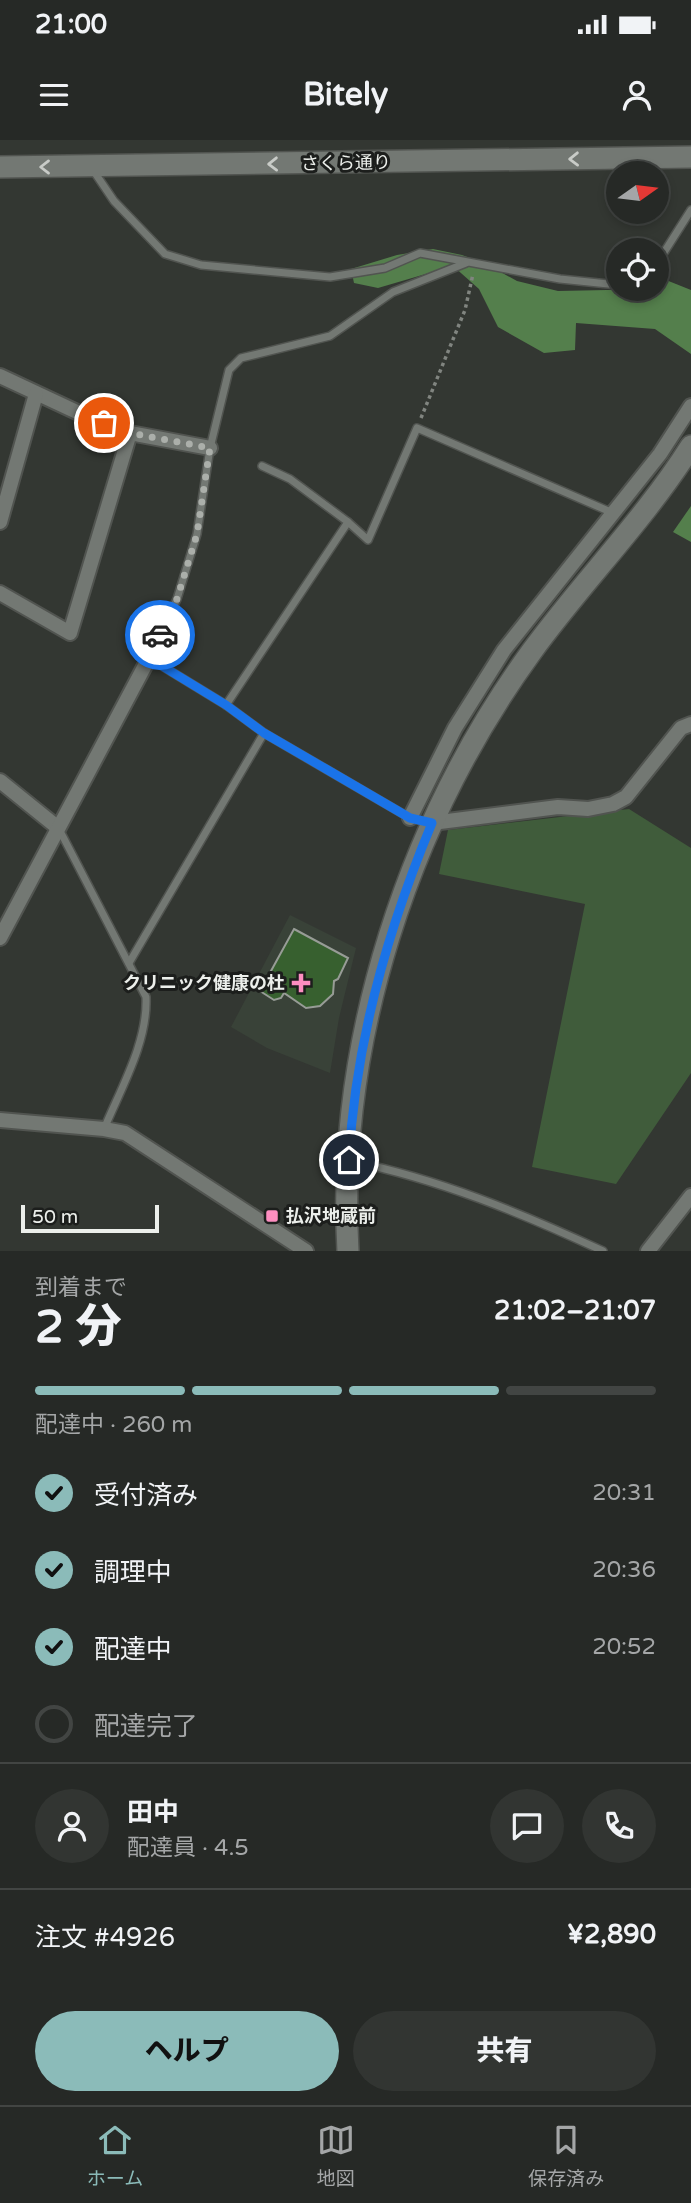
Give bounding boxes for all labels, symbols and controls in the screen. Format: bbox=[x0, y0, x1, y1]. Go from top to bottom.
text: 21:00 bbox=[35, 9, 107, 40]
icon: menu bbox=[35, 76, 73, 114]
text: Bitely bbox=[303, 76, 388, 114]
icon: person bbox=[618, 76, 656, 114]
street label: さくら通り bbox=[301, 151, 391, 175]
one-way arrow bbox=[568, 151, 579, 167]
one-way arrow bbox=[267, 156, 278, 172]
one-way arrow bbox=[40, 159, 50, 175]
north arrow bbox=[606, 161, 668, 224]
map controls bbox=[606, 161, 669, 301]
button: locate bbox=[606, 238, 669, 301]
pin bbox=[74, 393, 134, 453]
icon: bag bbox=[85, 404, 123, 442]
courier bbox=[125, 600, 195, 670]
icon: car bbox=[141, 616, 179, 654]
place label: クリニック健康の杜 bbox=[123, 972, 285, 994]
marker: クリニック健康の杜 bbox=[291, 973, 311, 993]
pin bbox=[319, 1130, 379, 1190]
icon: home bbox=[330, 1141, 368, 1179]
scale bar bbox=[21, 1202, 159, 1234]
place label: 払沢地蔵前 bbox=[286, 1205, 376, 1227]
text: 50 m bbox=[32, 1206, 78, 1228]
marker: 払沢地蔵前 bbox=[264, 1208, 280, 1224]
text: 到着まで bbox=[35, 1274, 127, 1302]
text: 21:02–21:07 bbox=[494, 1295, 656, 1326]
text: 2 分 bbox=[35, 1300, 122, 1355]
text: 配達中 · 260 m bbox=[35, 1411, 192, 1439]
icon: check bbox=[35, 1474, 73, 1512]
text: 20:31 bbox=[592, 1479, 656, 1507]
text: 受付済み bbox=[94, 1480, 198, 1511]
icon: check bbox=[35, 1551, 73, 1589]
text: 20:36 bbox=[592, 1556, 656, 1584]
text: 調理中 bbox=[94, 1557, 172, 1588]
icon: check bbox=[35, 1628, 73, 1666]
text: 20:52 bbox=[592, 1633, 656, 1661]
text: 配達中 bbox=[94, 1634, 172, 1665]
text: 配達完了 bbox=[94, 1711, 198, 1742]
button: person bbox=[35, 1789, 109, 1863]
button: chat bbox=[490, 1789, 564, 1863]
button: phone bbox=[582, 1789, 656, 1863]
text: 田中 bbox=[127, 1797, 179, 1828]
text: 配達員 · 4.5 bbox=[127, 1834, 249, 1862]
text: ¥2,890 bbox=[567, 1919, 656, 1950]
text: 注文 #4926 bbox=[35, 1922, 175, 1953]
button: ヘルプ bbox=[35, 2011, 339, 2091]
button: 共有 bbox=[353, 2011, 656, 2091]
tab: ホーム bbox=[87, 2121, 143, 2190]
tab: 地図 bbox=[317, 2121, 355, 2190]
tab: 保存済み bbox=[528, 2121, 604, 2190]

